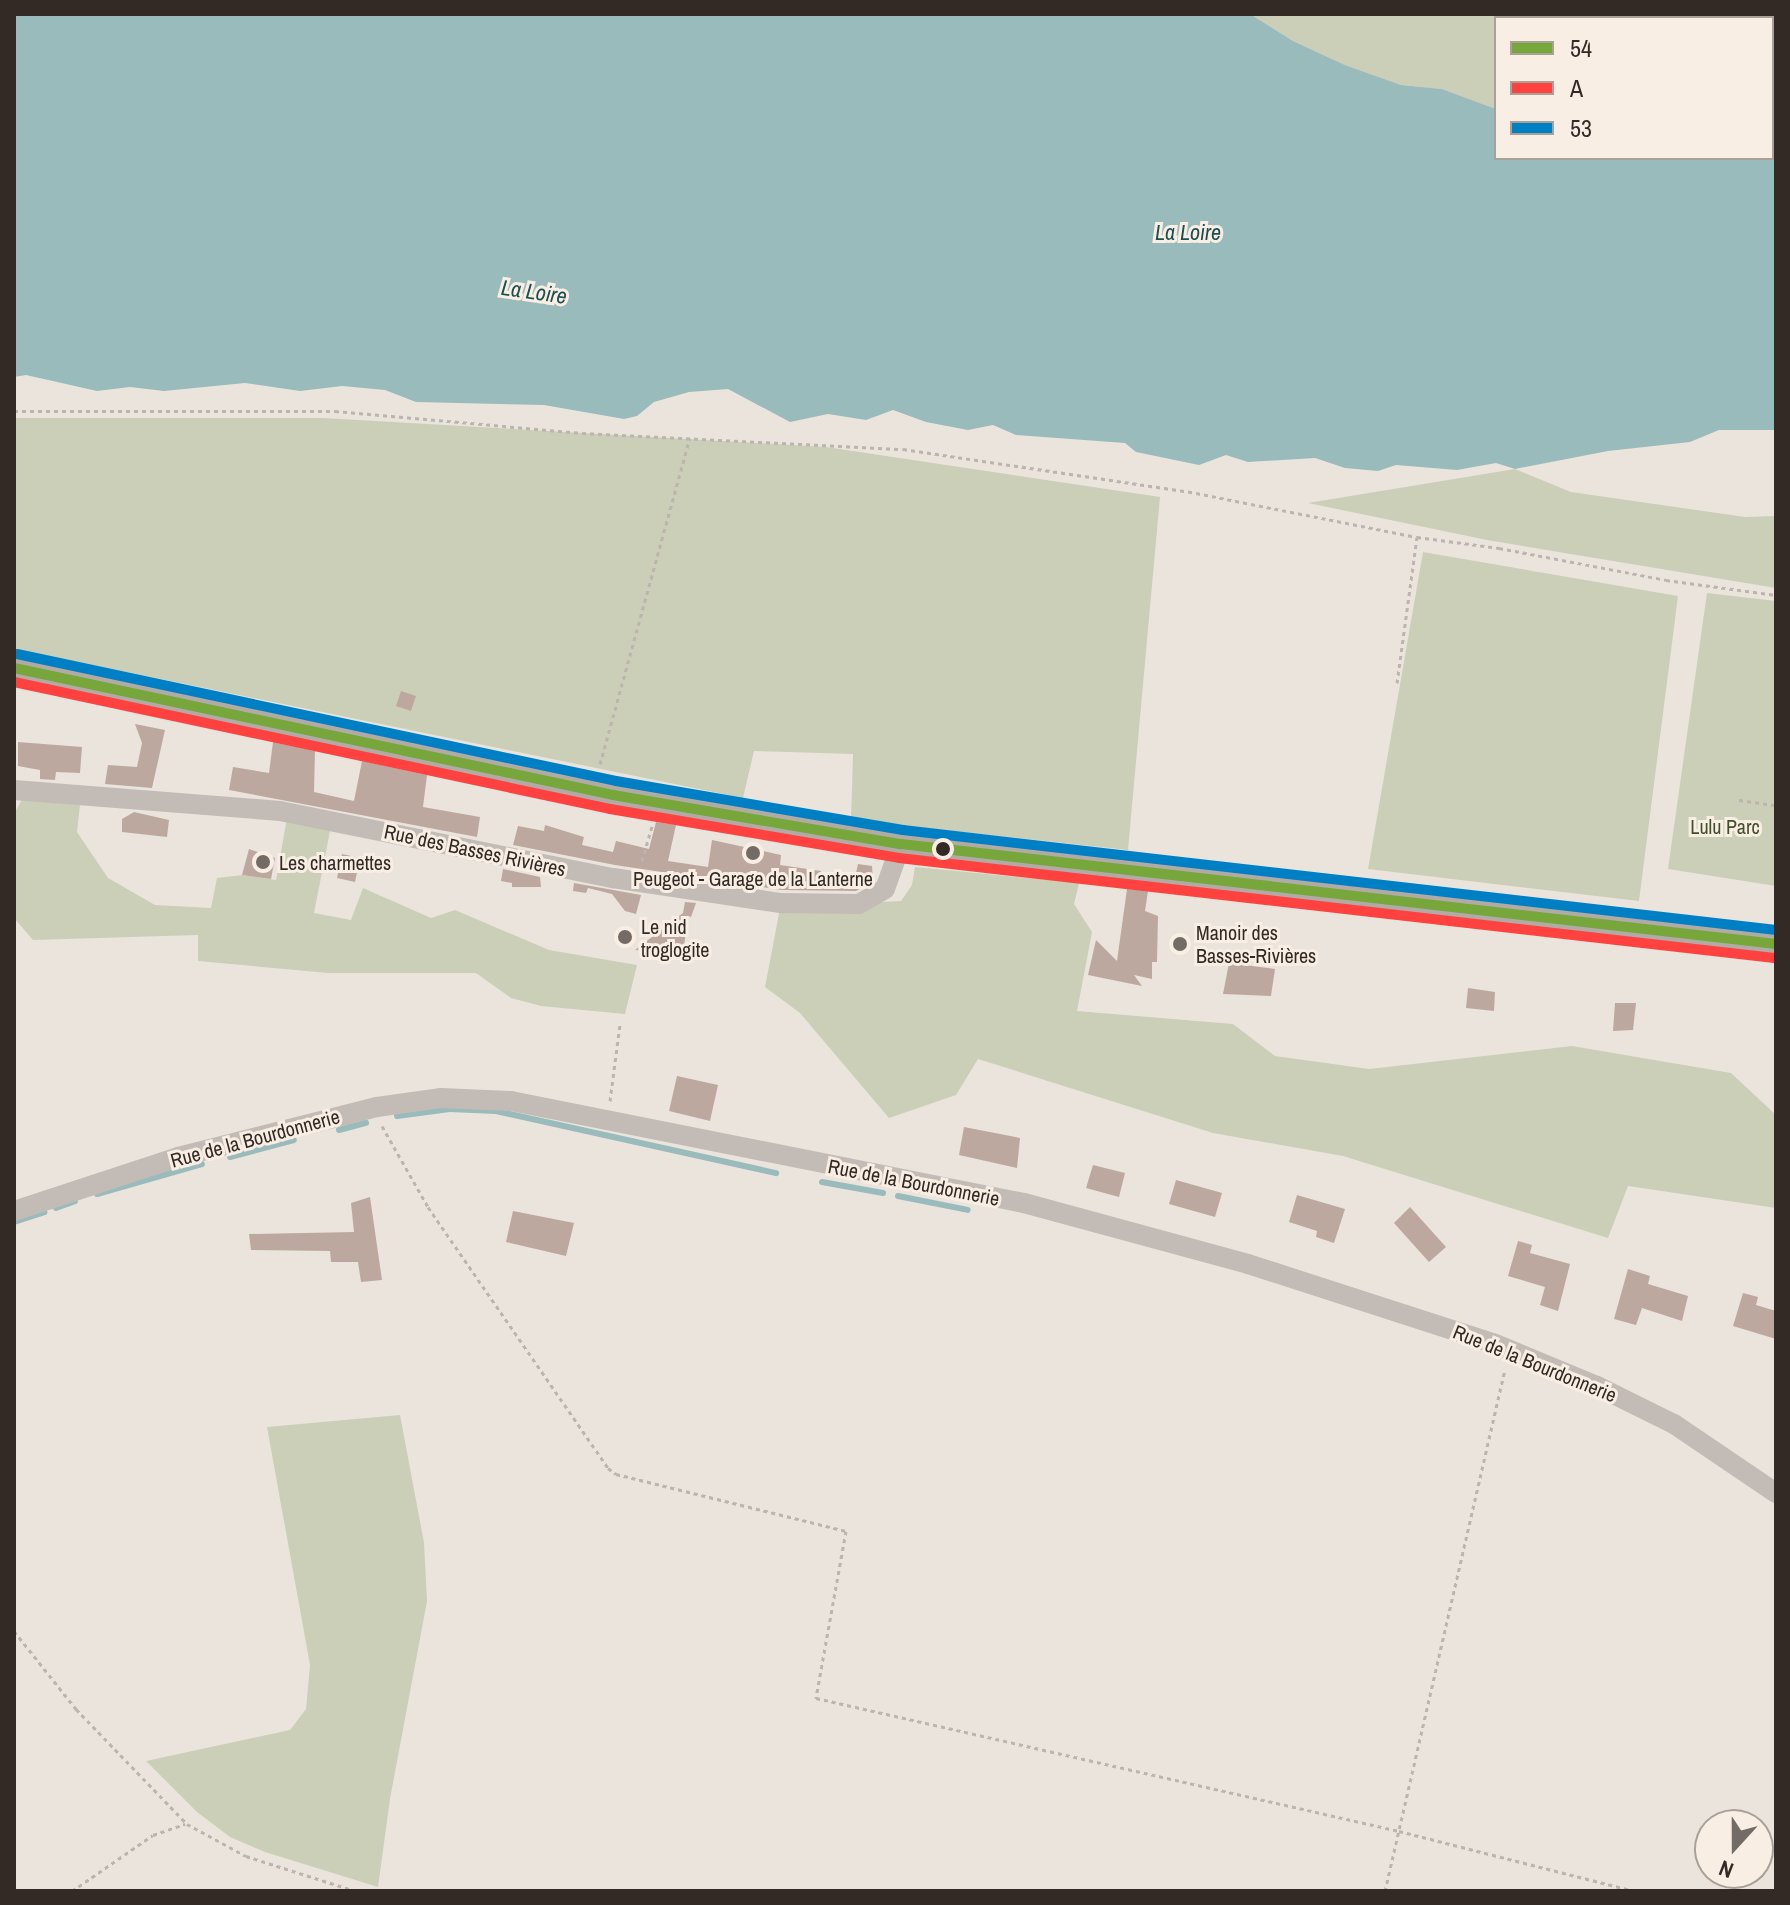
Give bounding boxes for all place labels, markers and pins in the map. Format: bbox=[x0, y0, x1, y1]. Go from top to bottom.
unlabelled marker bbox=[935, 841, 951, 857]
marker: Peugeot - Garage de la Lanterne bbox=[744, 844, 762, 862]
place label: Les charmettes bbox=[279, 850, 391, 874]
marker: Les charmettes bbox=[254, 853, 272, 871]
place label: Peugeot - Garage de la Lanterne bbox=[633, 866, 873, 890]
place label: Le nid troglogite bbox=[641, 914, 709, 961]
place label: Manoir des Basses-Rivières bbox=[1196, 920, 1316, 967]
marker: Le nid troglogite bbox=[616, 928, 634, 946]
marker: Manoir des Basses-Rivières bbox=[1171, 935, 1189, 953]

